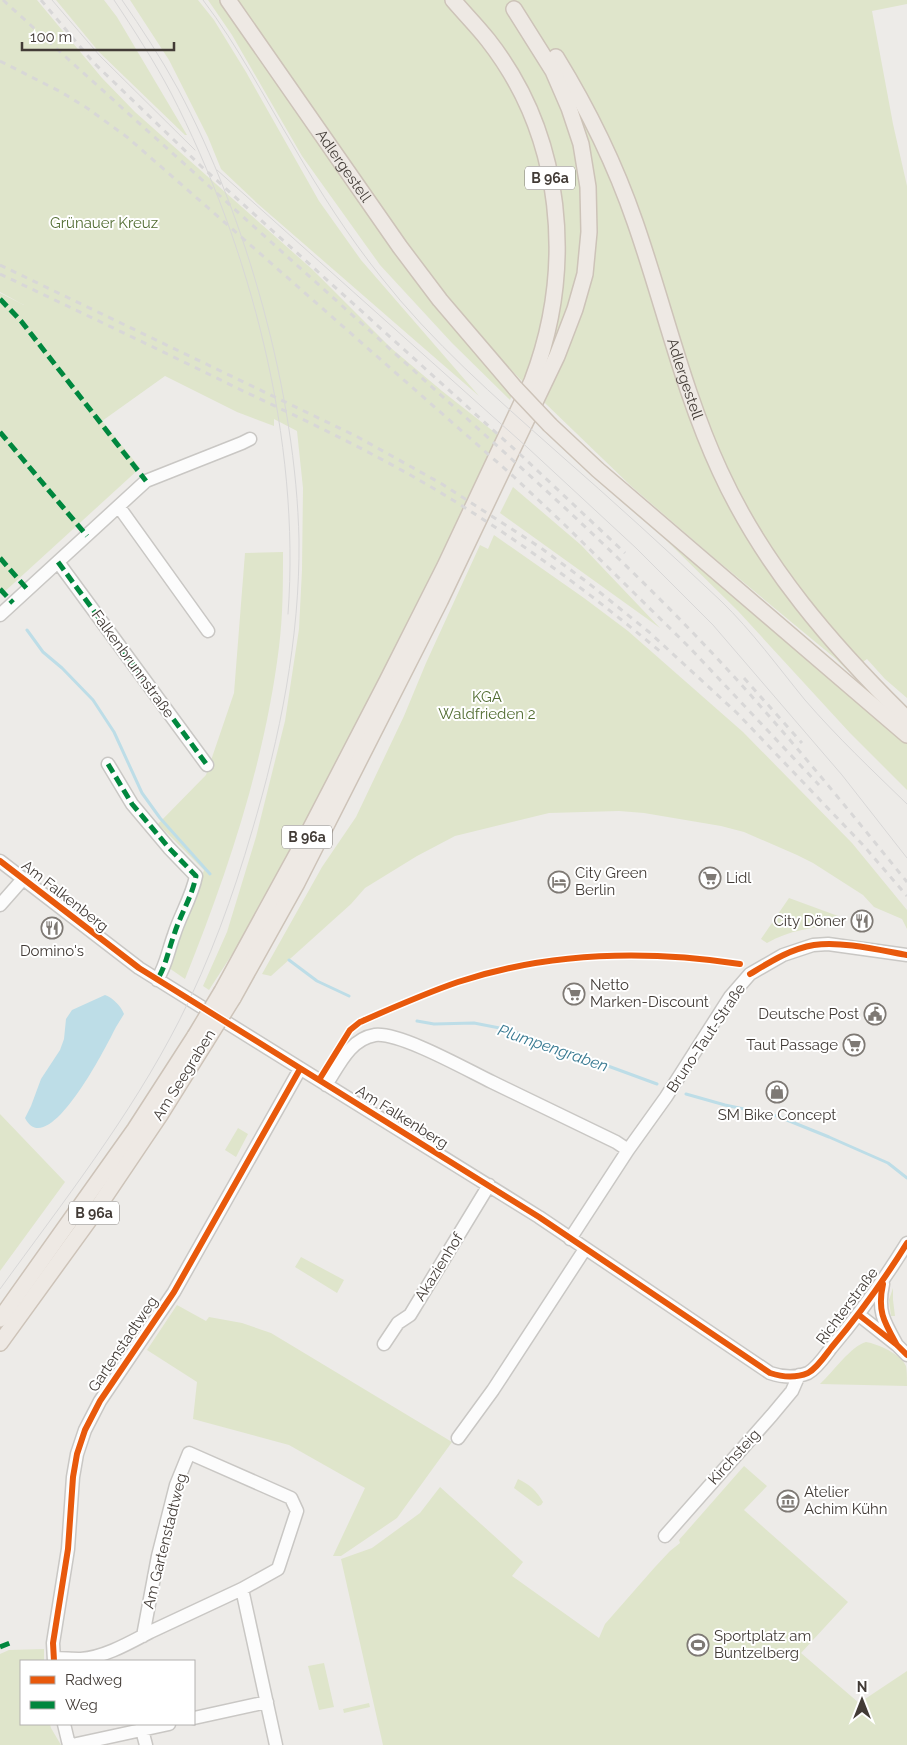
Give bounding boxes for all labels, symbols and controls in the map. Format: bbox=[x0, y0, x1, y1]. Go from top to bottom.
scale bar bbox=[22, 20, 175, 52]
text: 100 m bbox=[30, 28, 72, 46]
street label: Adlergestell bbox=[312, 126, 375, 206]
road number: B 96a bbox=[525, 167, 575, 190]
park label: Grünauer Kreuz bbox=[50, 214, 158, 232]
street label: Adlergestell bbox=[663, 336, 707, 423]
street label: Falkenbrunnstraße bbox=[88, 607, 178, 722]
park label: KGA Waldfrieden 2 bbox=[438, 688, 536, 723]
road number: B 96a bbox=[282, 826, 332, 849]
street label: Am Falkenberg bbox=[18, 856, 112, 936]
place label: City Green Berlin bbox=[575, 864, 647, 899]
supermarket icon: Lidl bbox=[698, 866, 722, 890]
place label: Lidl bbox=[726, 869, 752, 887]
hotel icon: City Green Berlin bbox=[547, 870, 571, 894]
restaurant icon: City Döner bbox=[850, 909, 874, 933]
place label: City Döner bbox=[773, 912, 847, 930]
restaurant icon: Domino's bbox=[40, 916, 64, 940]
place label: Domino's bbox=[20, 942, 84, 960]
place label: Netto Marken-Discount bbox=[590, 976, 709, 1011]
street label: Bruno-Taut-Straße bbox=[663, 980, 749, 1096]
supermarket icon: Netto Marken-Discount bbox=[562, 982, 586, 1006]
public building icon: Deutsche Post bbox=[863, 1002, 887, 1026]
place label: Deutsche Post bbox=[758, 1005, 859, 1023]
water label: Plumpengraben bbox=[495, 1020, 611, 1076]
street label: Am Seegraben bbox=[149, 1026, 219, 1124]
supermarket icon: Taut Passage bbox=[842, 1033, 866, 1057]
place label: Taut Passage bbox=[746, 1036, 838, 1054]
shop icon: SM Bike Concept bbox=[765, 1080, 789, 1104]
street label: Am Falkenberg bbox=[353, 1081, 451, 1153]
place label: SM Bike Concept bbox=[718, 1106, 836, 1124]
road number: B 96a bbox=[69, 1202, 119, 1224]
street label: Akazienhof bbox=[411, 1229, 468, 1304]
street label: Richterstraße bbox=[812, 1264, 882, 1348]
street label: Gartenstadtweg bbox=[84, 1293, 162, 1395]
street label: Kirchsteig bbox=[704, 1426, 764, 1488]
street label: Am Gartenstadtweg bbox=[139, 1471, 191, 1611]
place label: Atelier Achim Kühn bbox=[804, 1483, 888, 1518]
museum icon: Atelier Achim Kühn bbox=[776, 1489, 800, 1513]
place label: Sportplatz am Buntzelberg bbox=[714, 1627, 811, 1662]
sports icon: Sportplatz am Buntzelberg bbox=[686, 1633, 710, 1657]
legend bbox=[20, 1660, 195, 1725]
text: Radweg bbox=[65, 1671, 122, 1689]
north arrow bbox=[837, 1675, 887, 1725]
text: N bbox=[857, 1679, 867, 1695]
text: Weg bbox=[65, 1696, 98, 1714]

